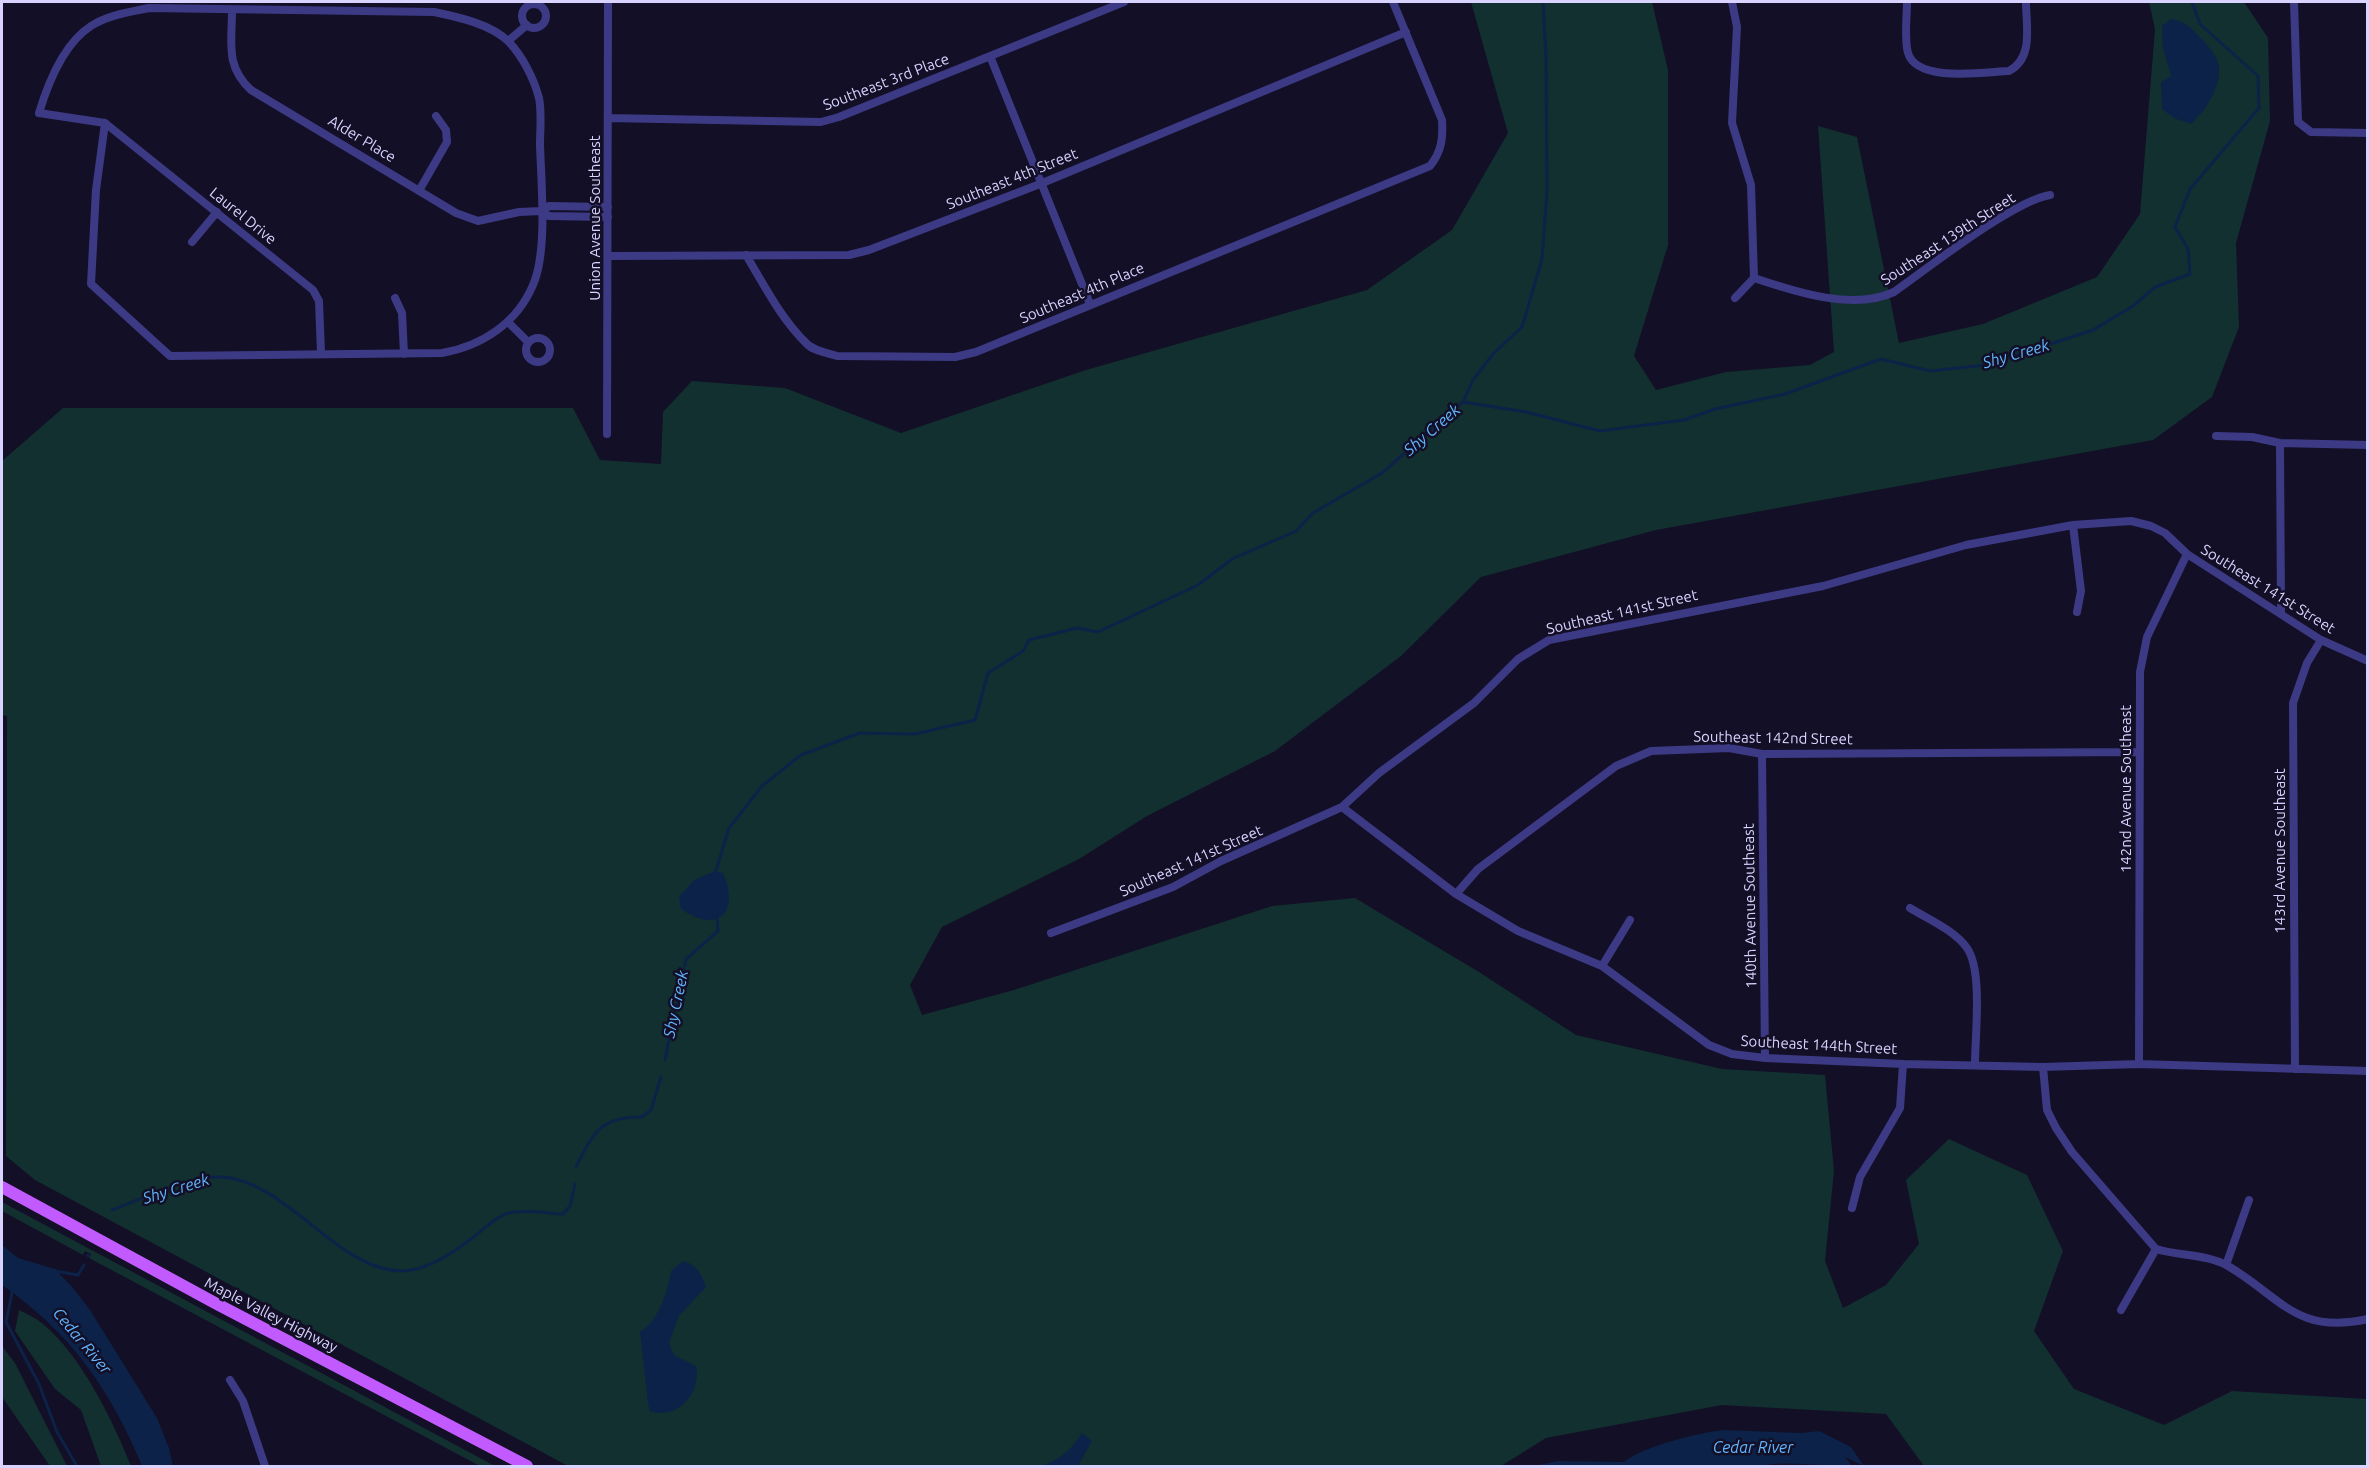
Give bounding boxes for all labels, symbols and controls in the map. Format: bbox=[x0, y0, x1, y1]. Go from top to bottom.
street label: Southeast 3rd Place bbox=[820, 50, 952, 114]
street label: Alder Place bbox=[325, 112, 399, 166]
street label: Union Avenue Southeast bbox=[586, 135, 604, 301]
street label: Southeast 4th Street bbox=[944, 144, 1080, 214]
street label: Laurel Drive bbox=[206, 184, 280, 248]
street label: Southeast 139th Street bbox=[1877, 189, 2019, 289]
street label: Southeast 4th Place bbox=[1017, 259, 1147, 327]
water label: Shy Creek bbox=[1980, 335, 2052, 373]
water label: Shy Creek bbox=[1400, 400, 1464, 460]
street label: Southeast 141st Street bbox=[2198, 540, 2338, 638]
street label: Southeast 141st Street bbox=[1545, 586, 1699, 638]
street label: 142nd Avenue Southeast bbox=[2117, 705, 2135, 873]
street label: Southeast 142nd Street bbox=[1693, 728, 1853, 748]
street label: 143rd Avenue Southeast bbox=[2271, 768, 2289, 934]
street label: Southeast 141st Street bbox=[1117, 821, 1265, 901]
street label: 140th Avenue Southeast bbox=[1740, 823, 1760, 989]
water label: Shy Creek bbox=[659, 968, 693, 1040]
street label: Southeast 144th Street bbox=[1740, 1032, 1898, 1058]
water label: Shy Creek bbox=[140, 1170, 212, 1208]
street label: Maple Valley Highway bbox=[202, 1274, 340, 1356]
water label: Cedar River bbox=[49, 1304, 115, 1378]
water label: Cedar River bbox=[1713, 1438, 1793, 1458]

